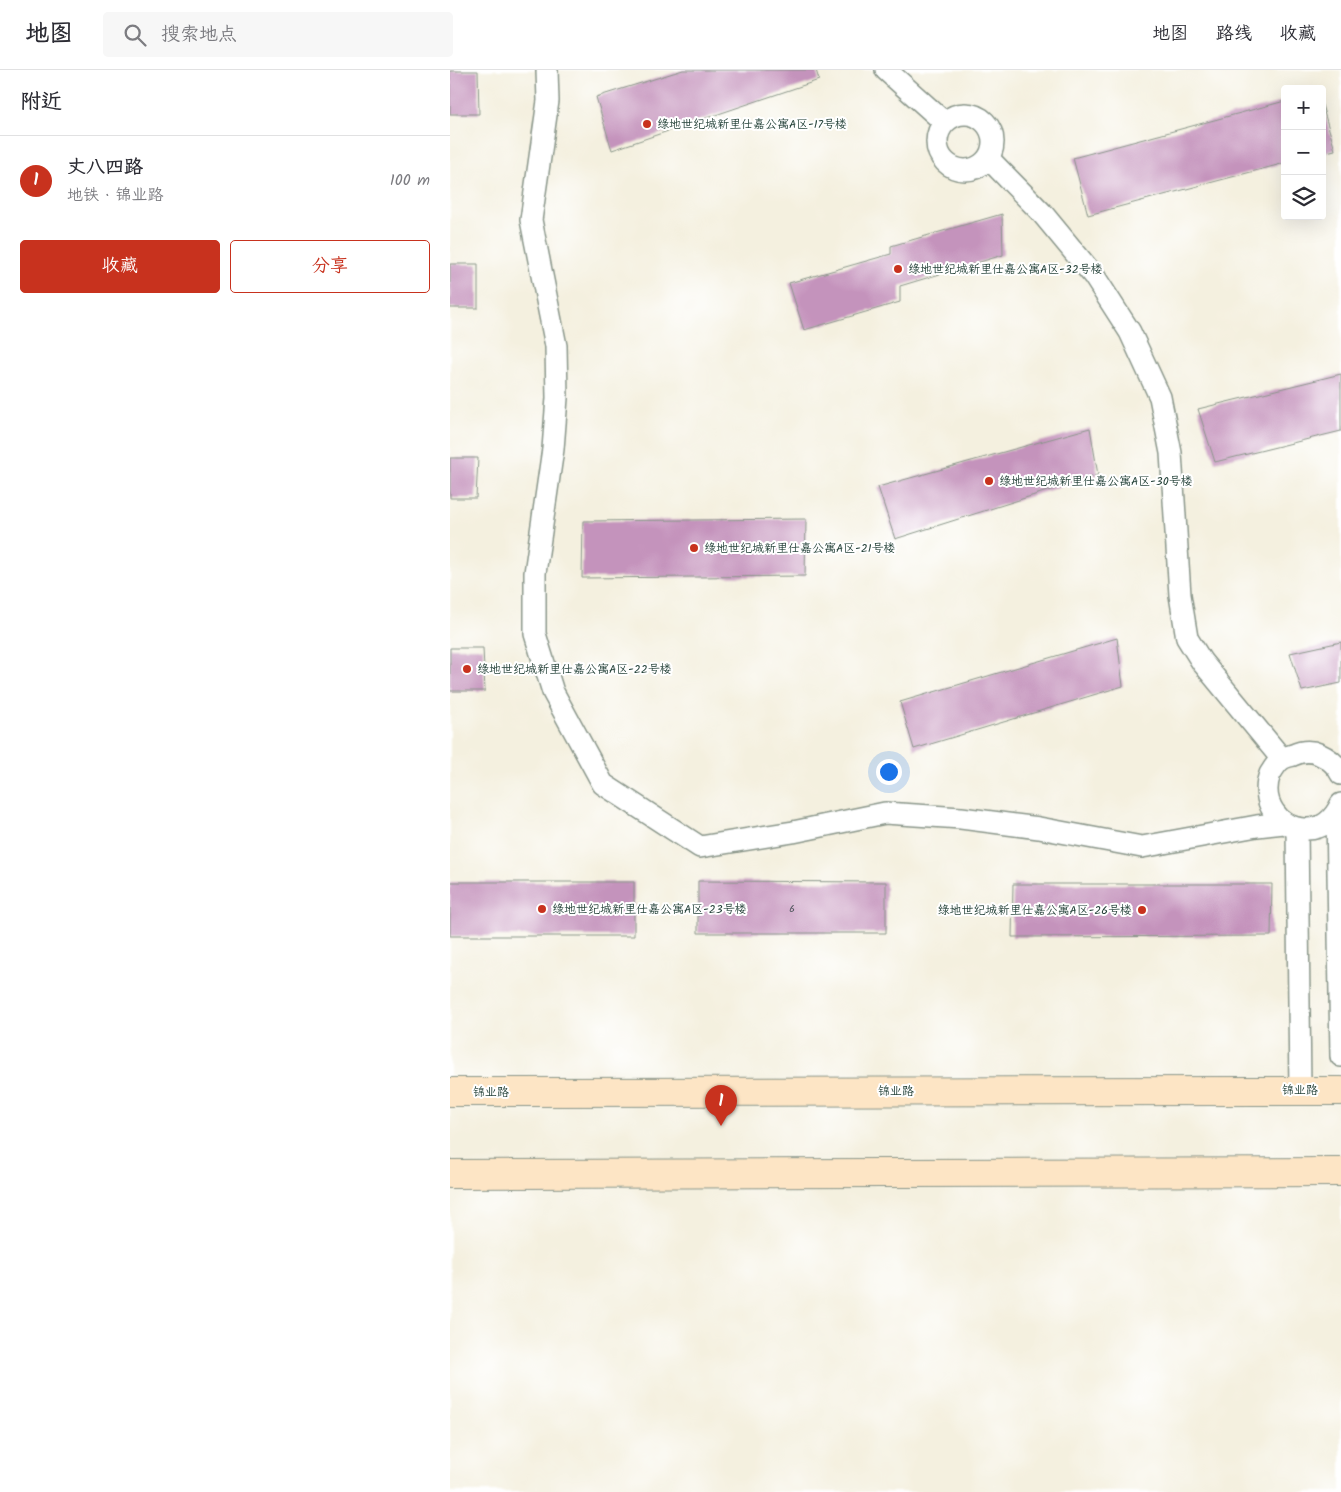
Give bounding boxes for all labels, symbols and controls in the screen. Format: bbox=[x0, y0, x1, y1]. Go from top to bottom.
search box bbox=[103, 12, 453, 57]
text: 地图 bbox=[25, 15, 73, 54]
text: 搜索地点 bbox=[161, 20, 237, 50]
text: 地图 bbox=[1152, 20, 1188, 49]
text: 路线 bbox=[1216, 20, 1252, 49]
text: 收藏 bbox=[1280, 20, 1316, 49]
icon: search bbox=[121, 21, 149, 49]
map controls bbox=[1281, 85, 1326, 220]
button: + bbox=[1281, 85, 1326, 130]
text: 附近 bbox=[20, 86, 62, 119]
place label: 绿地世纪城新里仕嘉公寓A区-17号楼 bbox=[657, 115, 847, 134]
marker: 绿地世纪城新里仕嘉公寓A区-17号楼 bbox=[641, 118, 653, 130]
button: − bbox=[1281, 130, 1326, 175]
text: 丈八四路 bbox=[67, 153, 143, 183]
text: 1 bbox=[34, 168, 38, 193]
text: 100 m bbox=[390, 168, 430, 193]
button: layers bbox=[1281, 175, 1326, 220]
text: 地铁 · 锦业路 bbox=[67, 183, 164, 208]
button: 收藏 bbox=[20, 240, 220, 293]
button: 分享 bbox=[230, 240, 430, 293]
place label: 绿地世纪城新里仕嘉公寓A区-32号楼 bbox=[908, 260, 1103, 279]
marker: 绿地世纪城新里仕嘉公寓A区-32号楼 bbox=[892, 263, 904, 275]
place label: 绿地世纪城新里仕嘉公寓A区-30号楼 bbox=[999, 472, 1193, 491]
marker: 绿地世纪城新里仕嘉公寓A区-30号楼 bbox=[983, 475, 995, 487]
place label: 绿地世纪城新里仕嘉公寓A区-21号楼 bbox=[704, 539, 896, 558]
marker: 绿地世纪城新里仕嘉公寓A区-21号楼 bbox=[688, 542, 700, 554]
place label: 绿地世纪城新里仕嘉公寓A区-22号楼 bbox=[477, 660, 672, 679]
marker: 绿地世纪城新里仕嘉公寓A区-22号楼 bbox=[461, 663, 473, 675]
your location bbox=[876, 759, 902, 785]
place label: 绿地世纪城新里仕嘉公寓A区-23号楼 bbox=[552, 900, 747, 919]
house number: 6 bbox=[789, 901, 795, 917]
place label: 绿地世纪城新里仕嘉公寓A区-26号楼 bbox=[938, 901, 1132, 920]
marker: 绿地世纪城新里仕嘉公寓A区-23号楼 bbox=[536, 903, 548, 915]
marker: 绿地世纪城新里仕嘉公寓A区-26号楼 bbox=[1136, 904, 1148, 916]
street label: 锦业路 bbox=[1282, 1081, 1318, 1100]
street label: 锦业路 bbox=[878, 1082, 914, 1101]
street label: 锦业路 bbox=[473, 1083, 509, 1102]
pin: 1 bbox=[705, 1085, 737, 1126]

